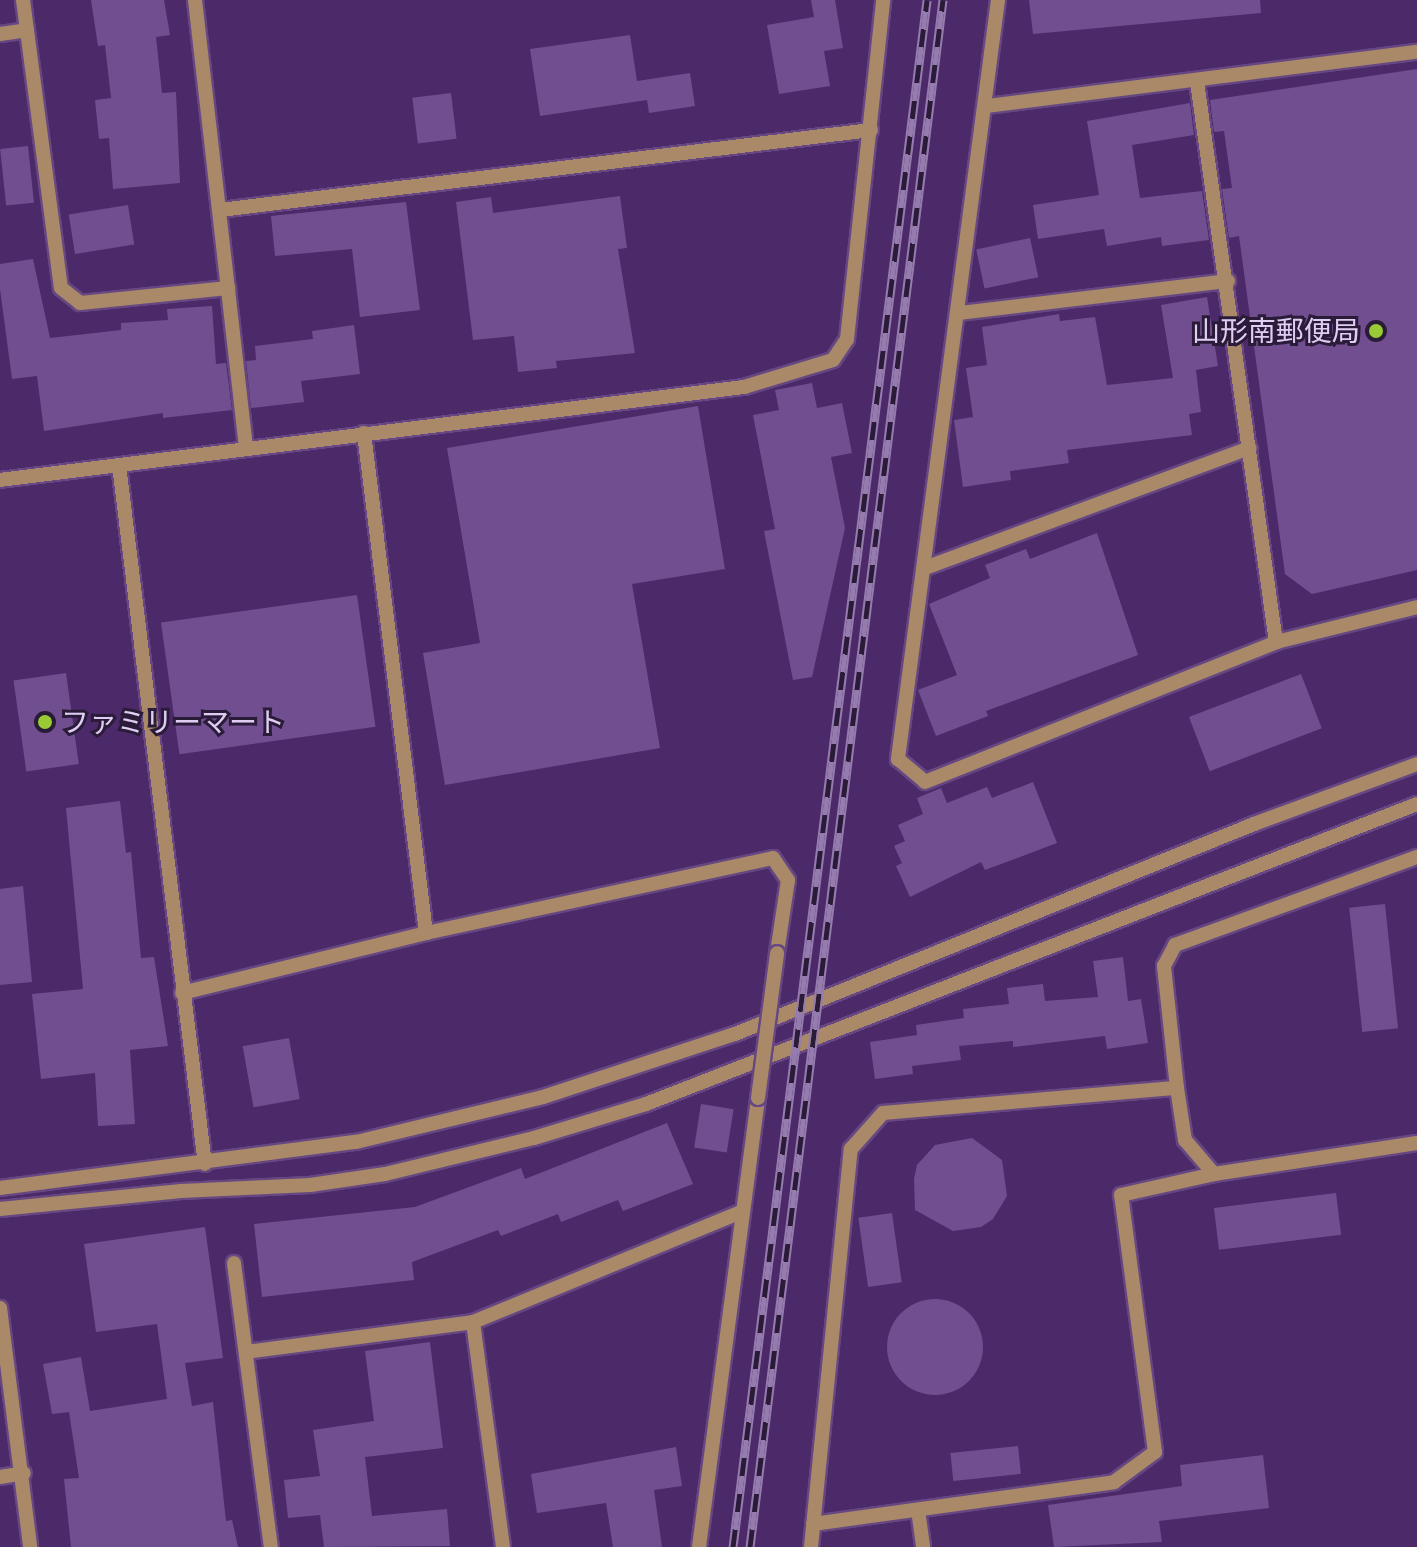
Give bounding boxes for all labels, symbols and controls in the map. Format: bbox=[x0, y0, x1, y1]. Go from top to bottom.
place label: 山形南郵便局 bbox=[1192, 314, 1360, 348]
marker: 山形南郵便局 bbox=[1367, 322, 1385, 340]
place label: ファミリーマート bbox=[61, 705, 285, 739]
marker: ファミリーマート bbox=[36, 713, 54, 731]

